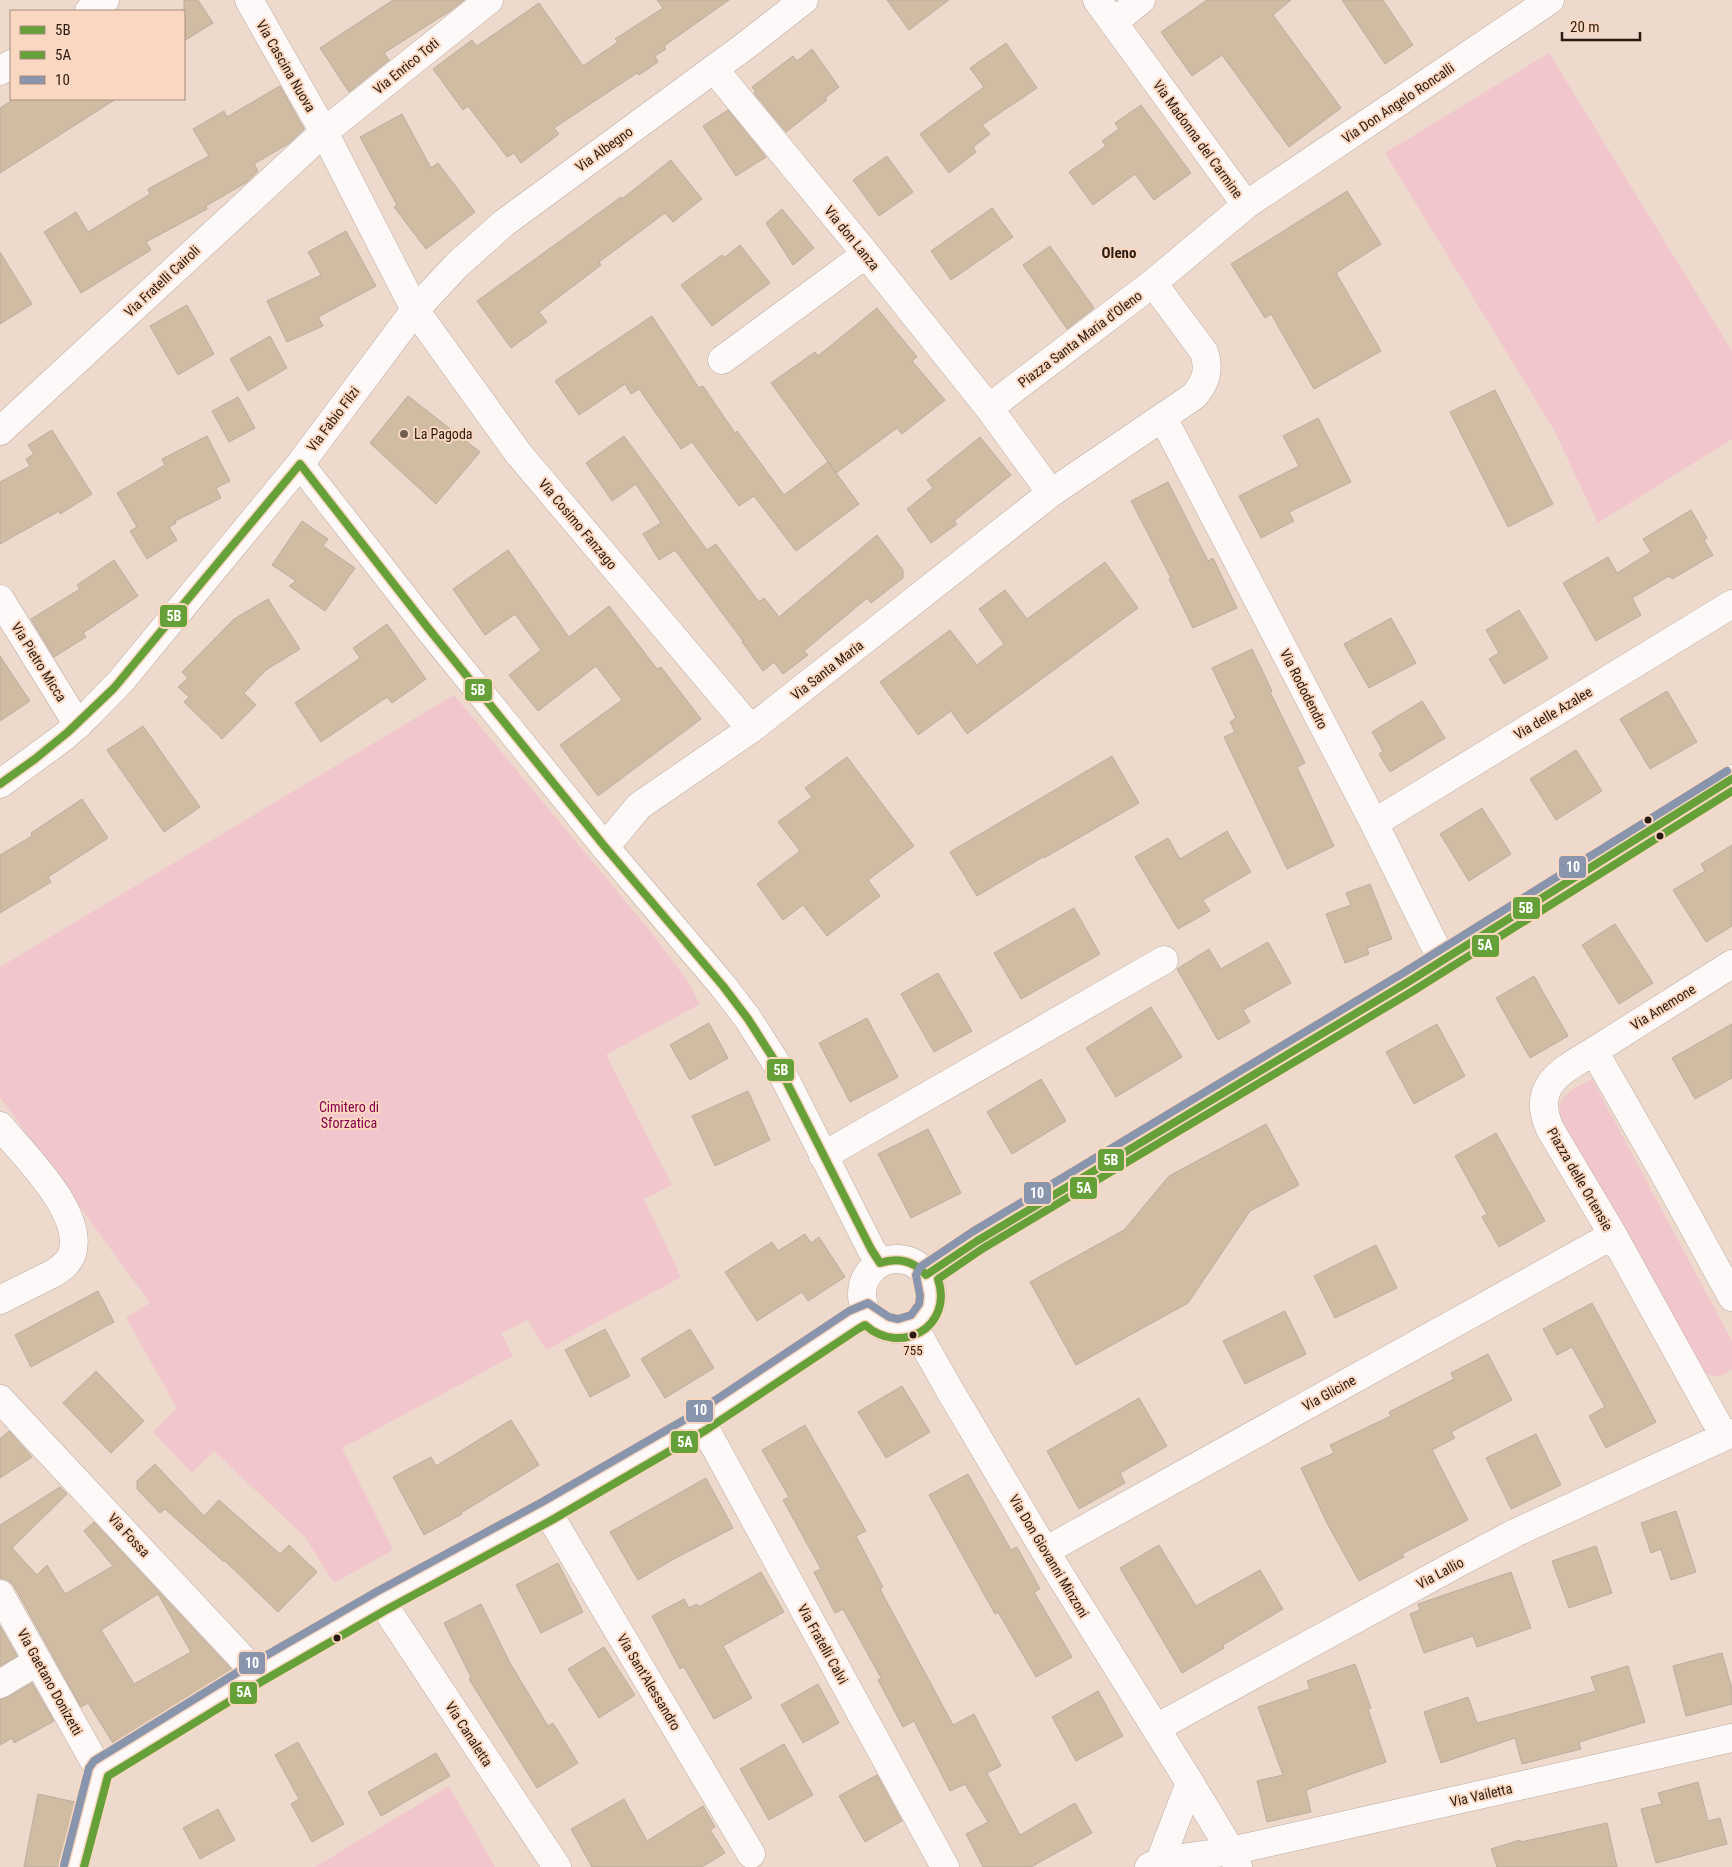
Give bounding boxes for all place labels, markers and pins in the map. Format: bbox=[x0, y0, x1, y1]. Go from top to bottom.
place label: La Pagoda bbox=[414, 426, 473, 442]
marker: La Pagoda bbox=[398, 428, 410, 440]
unlabelled marker bbox=[1643, 815, 1653, 825]
unlabelled marker bbox=[1655, 831, 1665, 841]
marker: 755 bbox=[908, 1330, 918, 1340]
place label: 755 bbox=[903, 1343, 923, 1358]
unlabelled marker bbox=[332, 1633, 342, 1643]

